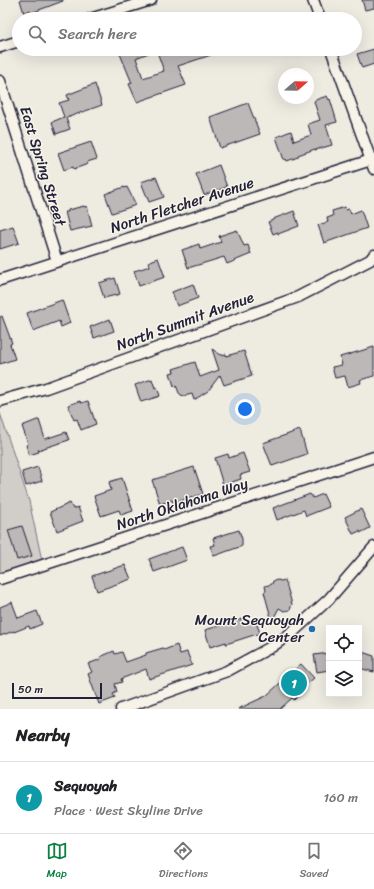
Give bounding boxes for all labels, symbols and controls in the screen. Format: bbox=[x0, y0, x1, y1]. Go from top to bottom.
search box bbox=[12, 12, 362, 56]
text: Search here bbox=[58, 21, 137, 47]
icon: search bbox=[26, 23, 48, 45]
north arrow bbox=[278, 68, 314, 104]
street label: East Spring Street bbox=[12, 103, 74, 230]
street label: North Fletcher Avenue bbox=[107, 169, 258, 241]
street label: North Summit Avenue bbox=[112, 284, 258, 358]
your location bbox=[235, 399, 255, 419]
street label: North Oklahoma Way bbox=[113, 470, 252, 538]
place label: Mount Sequoyah Center bbox=[195, 607, 305, 650]
marker: Mount Sequoyah Center bbox=[307, 624, 317, 634]
map controls bbox=[326, 625, 362, 697]
button: locate bbox=[326, 625, 362, 661]
button: layers bbox=[326, 661, 362, 697]
pin: 1 bbox=[281, 668, 307, 698]
text: 50 m bbox=[18, 680, 43, 699]
scale bar bbox=[12, 681, 102, 700]
text: Nearby bbox=[16, 720, 70, 750]
text: Sequoyah bbox=[54, 773, 117, 799]
text: 1 bbox=[26, 786, 32, 809]
text: 160 m bbox=[323, 786, 358, 809]
text: Place · West Skyline Drive bbox=[54, 799, 203, 822]
tab: Map bbox=[46, 840, 68, 883]
tab: Directions bbox=[159, 840, 208, 883]
tab: Saved bbox=[299, 840, 328, 883]

